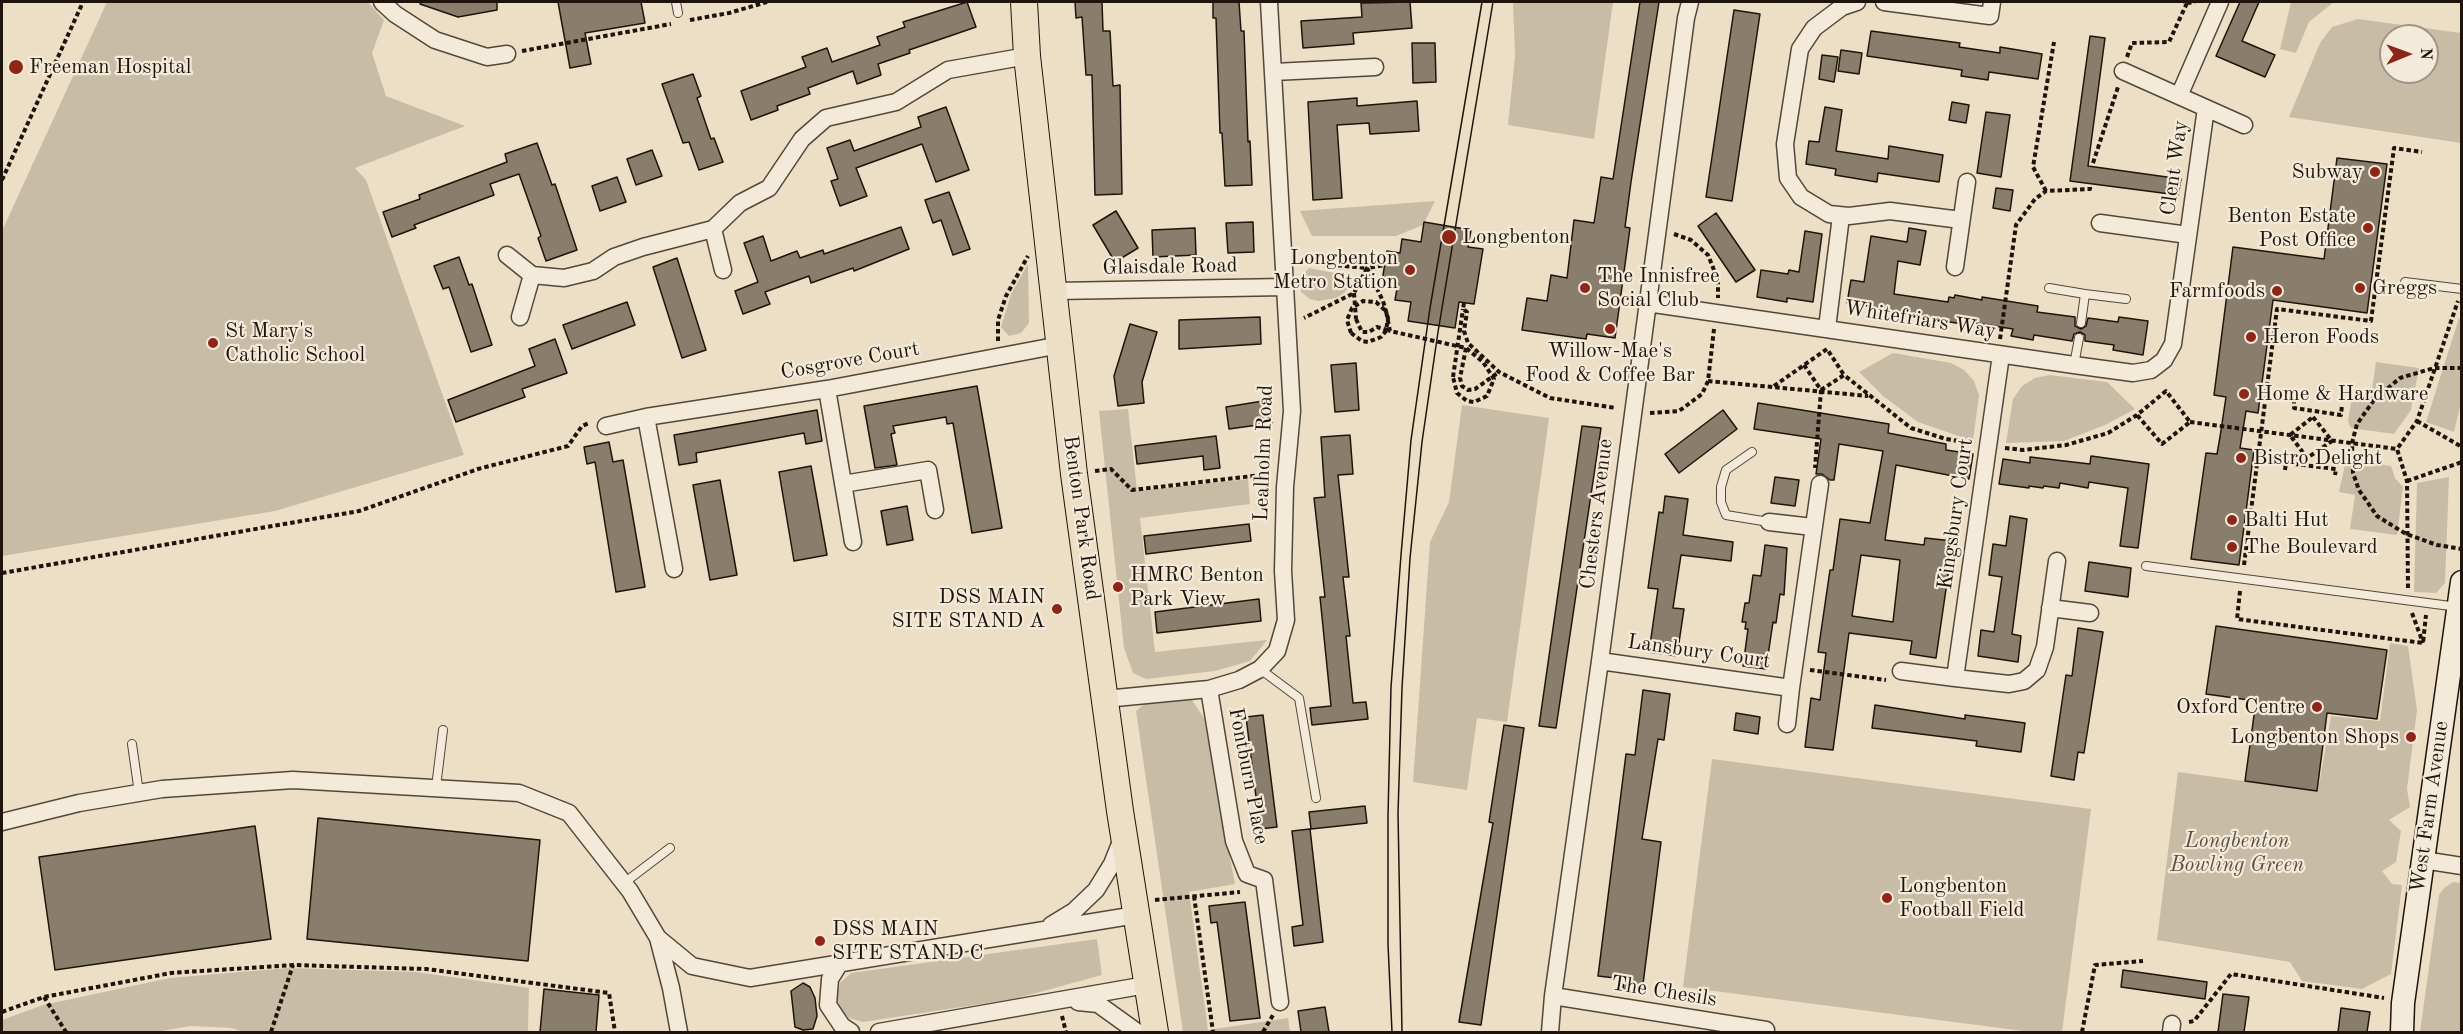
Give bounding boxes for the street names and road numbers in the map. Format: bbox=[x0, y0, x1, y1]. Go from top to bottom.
street label: Clent Way bbox=[2156, 119, 2194, 217]
street label: Glaisdale Road bbox=[1102, 253, 1238, 281]
street label: Whitefriars Way bbox=[1842, 296, 1998, 344]
street label: Cosgrove Court bbox=[779, 336, 921, 386]
street label: Lealholm Road bbox=[1249, 384, 1279, 522]
street label: Benton Park Road bbox=[1057, 434, 1105, 602]
street label: Chesters Avenue bbox=[1575, 437, 1619, 591]
street label: Kingsbury Court bbox=[1933, 437, 1979, 591]
street label: Lansbury Court bbox=[1626, 629, 1772, 675]
street label: Fontburn Place bbox=[1222, 706, 1274, 846]
street label: West Farm Avenue bbox=[2405, 719, 2455, 895]
street label: The Chesils bbox=[1609, 971, 1719, 1013]

